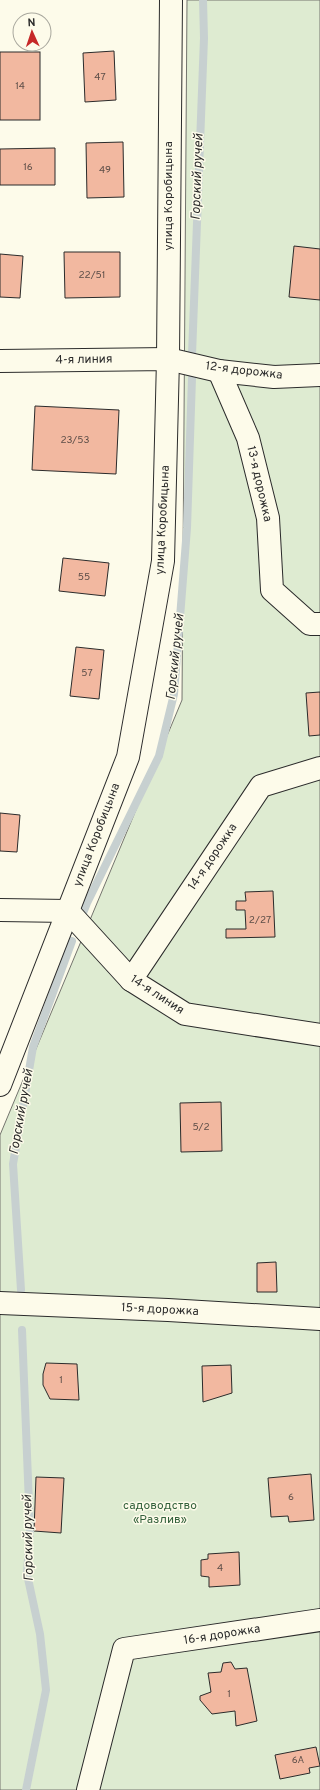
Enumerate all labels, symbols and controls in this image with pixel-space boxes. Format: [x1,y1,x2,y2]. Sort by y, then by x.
north arrow [12,12,52,52]
text: N [27,16,36,30]
house number: 47 [94,71,106,84]
house number: 14 [15,80,25,93]
water label: Горский ручей [188,133,208,221]
street label: улица Коробицына [161,141,177,251]
house number: 16 [23,161,33,174]
house number: 49 [99,164,111,177]
house number: 22/51 [78,269,106,282]
street label: 4-я линия [55,352,113,368]
street label: 12-я дорожка [205,358,283,384]
house number: 23/53 [61,434,89,447]
street label: 13-я дорожка [243,444,275,524]
street label: улица Коробицына [152,465,174,575]
house number: 55 [78,571,90,584]
water label: Горский ручей [164,613,189,701]
house number: 57 [81,667,93,680]
street label: улица Коробицына [70,781,124,889]
street label: 14-я дорожка [185,820,241,894]
house number: 2/27 [249,914,271,927]
street label: 14-я линия [127,972,187,1018]
water label: Горский ручей [7,1067,37,1156]
house number: 5/2 [192,1121,210,1134]
street label: 15-я дорожка [121,1300,199,1320]
house number: 1 [59,1374,63,1387]
house number: 6 [288,1491,294,1504]
water label: Горский ручей [20,1494,38,1581]
park label: садоводство «Разлив» [123,1498,197,1528]
house number: 4 [217,1562,223,1575]
street label: 16-я дорожка [183,1621,261,1649]
house number: 1 [227,1688,231,1701]
house number: 6А [292,1754,304,1767]

